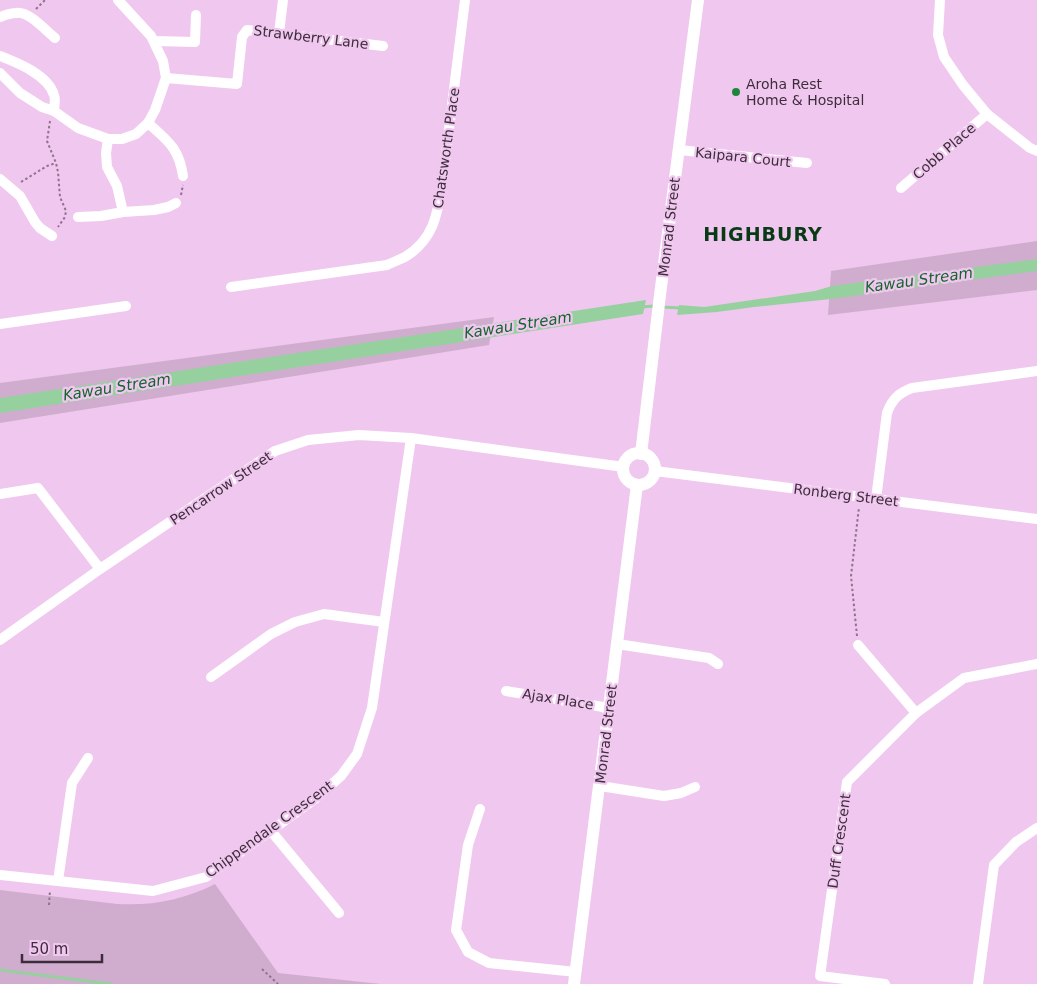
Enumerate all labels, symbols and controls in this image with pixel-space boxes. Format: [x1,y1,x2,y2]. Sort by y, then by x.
street label: Strawberry Lane [253,22,369,52]
place label: Aroha Rest Home & Hospital [746,76,864,108]
marker: Aroha Rest Home & Hospital [730,86,742,98]
street label: Chatsworth Place [430,87,462,209]
street label: Cobb Place [909,119,979,183]
street label: Kaipara Court [694,144,792,170]
street label: Monrad Street [655,176,683,277]
district label: HIGHBURY [703,223,823,245]
water label: Kawau Stream [864,264,974,296]
water label: Kawau Stream [463,308,573,342]
water label: Kawau Stream [62,370,172,404]
street label: Pencarrow Street [167,448,276,528]
street label: Ronberg Street [793,481,900,509]
street label: Monrad Street [592,683,620,784]
street label: Ajax Place [521,685,595,713]
street label: Chippendale Crescent [202,777,336,881]
street label: Duff Crescent [824,792,854,889]
scale bar [22,932,102,964]
text: 50 m [30,940,68,958]

